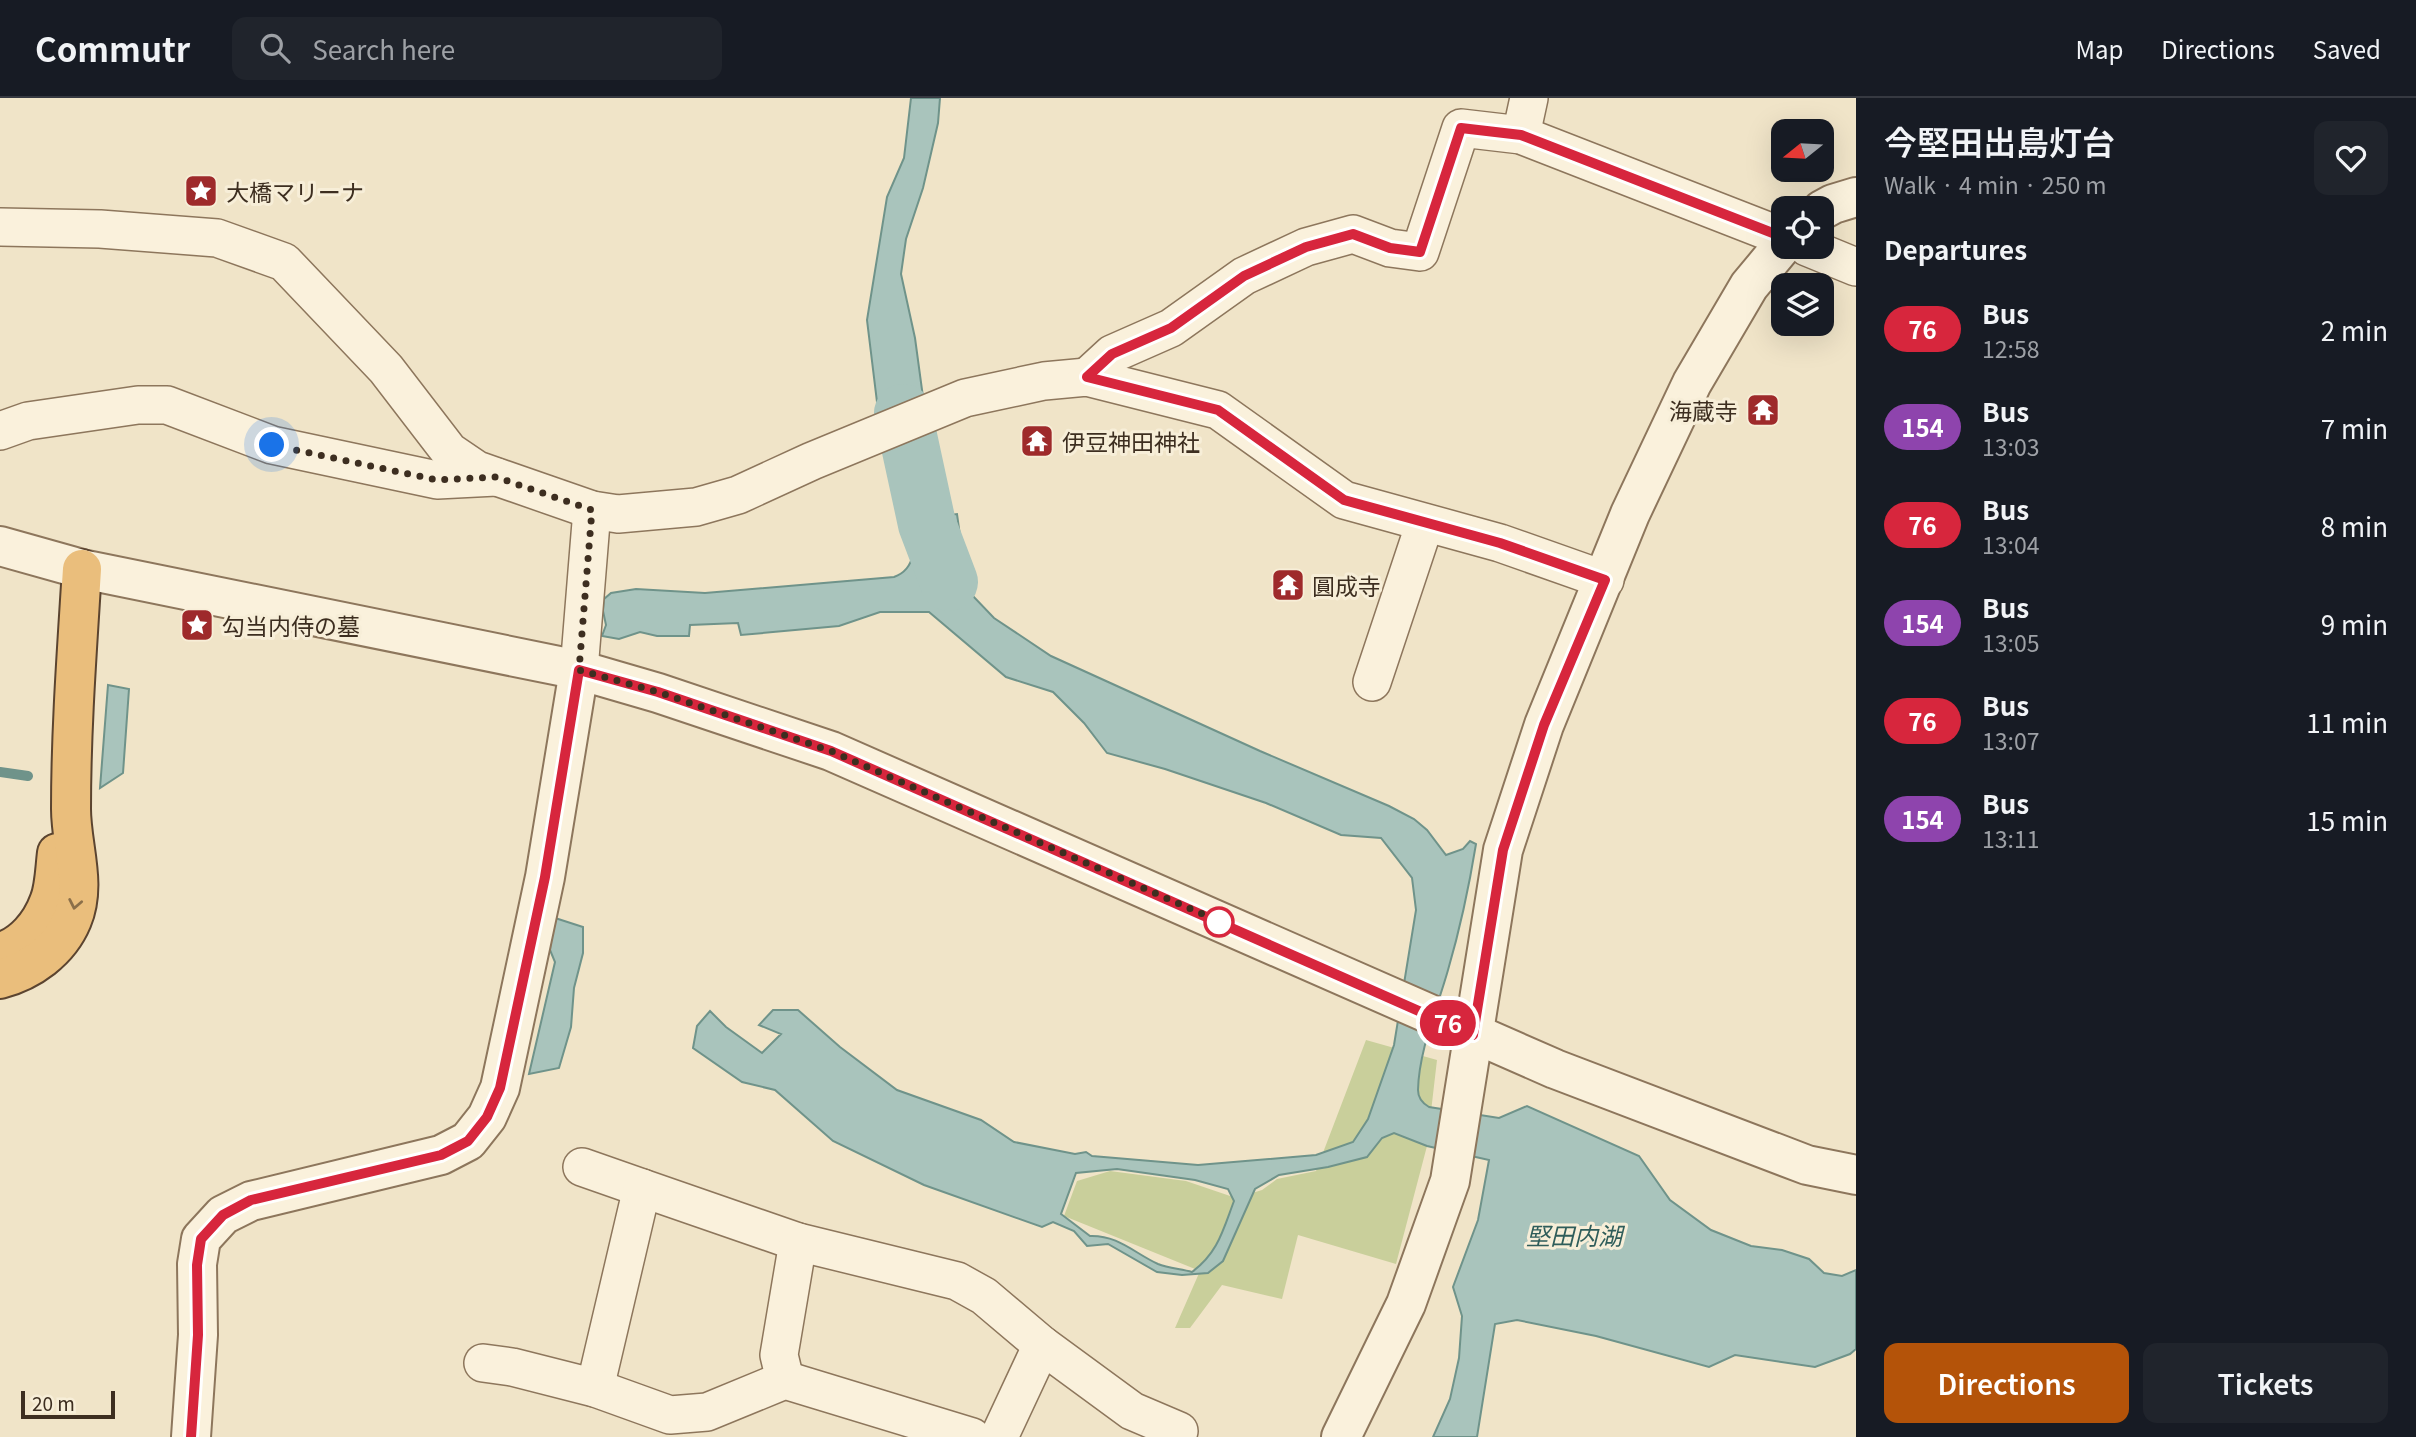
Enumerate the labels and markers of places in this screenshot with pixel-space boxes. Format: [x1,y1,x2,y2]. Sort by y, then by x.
place icon: 大橋マリーナ [182,172,220,210]
place label: 大橋マリーナ [226,174,364,208]
temple icon: 海蔵寺 [1744,391,1782,429]
place label: 海蔵寺 [1669,393,1738,427]
temple icon: 伊豆神田神社 [1018,422,1056,460]
place label: 伊豆神田神社 [1062,424,1200,458]
temple icon: 圓成寺 [1269,566,1307,604]
place label: 圓成寺 [1312,568,1381,602]
place icon: 勾当内侍の墓 [178,606,216,644]
place label: 勾当内侍の墓 [222,608,360,642]
unlabelled marker [1204,907,1234,937]

